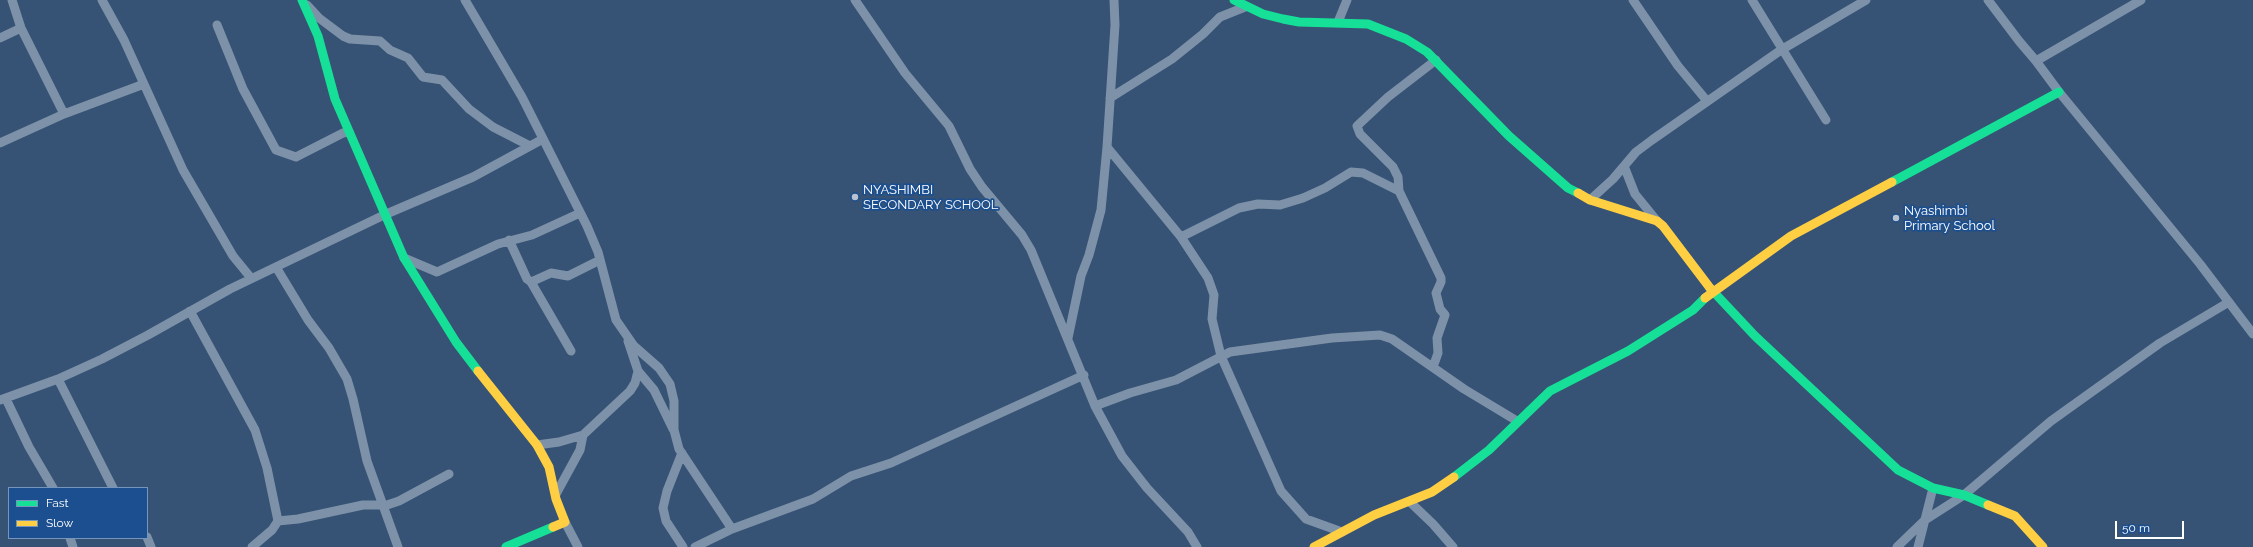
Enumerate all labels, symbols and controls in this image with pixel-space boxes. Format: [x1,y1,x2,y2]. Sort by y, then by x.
place label: NYASHIMBI SECONDARY SCHOOL [863,182,998,213]
marker: NYASHIMBI SECONDARY SCHOOL [850,192,860,202]
place label: Nyashimbi Primary School [1904,203,1995,234]
marker: Nyashimbi Primary School [1891,213,1901,223]
legend [8,487,148,539]
text: Fast [46,496,69,510]
scale bar [2117,513,2186,539]
text: Slow [46,516,73,530]
text: 50 m [2122,521,2150,535]

